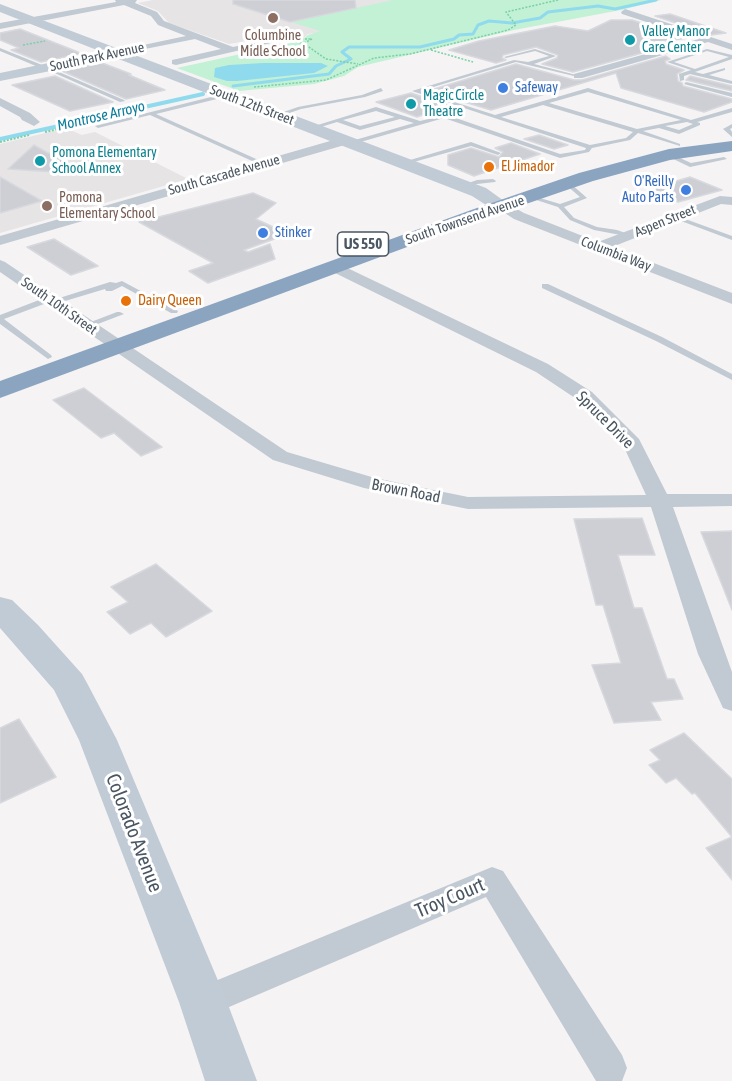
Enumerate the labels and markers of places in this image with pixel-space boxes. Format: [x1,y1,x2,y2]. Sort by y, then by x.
marker: Columbine Midle School [266,11,280,25]
place label: Valley Manor Care Center [642,24,710,56]
place label: Columbine Midle School [240,28,306,60]
marker: Valley Manor Care Center [623,33,637,47]
place label: Safeway [515,80,558,96]
marker: Safeway [496,81,510,95]
place label: Magic Circle Theatre [423,88,484,120]
marker: Magic Circle Theatre [404,97,418,111]
place label: Pomona Elementary School Annex [52,145,157,178]
marker: Pomona Elementary School Annex [33,154,47,168]
place label: El Jimador [501,159,554,175]
marker: El Jimador [482,160,496,174]
place label: O'Reilly Auto Parts [622,174,674,206]
marker: O'Reilly Auto Parts [679,183,693,197]
place label: Pomona Elementary School [59,190,155,222]
marker: Pomona Elementary School [40,199,54,213]
place label: Stinker [275,225,311,241]
marker: Stinker [256,226,270,240]
place label: Dairy Queen [138,293,202,309]
marker: Dairy Queen [119,294,133,308]

